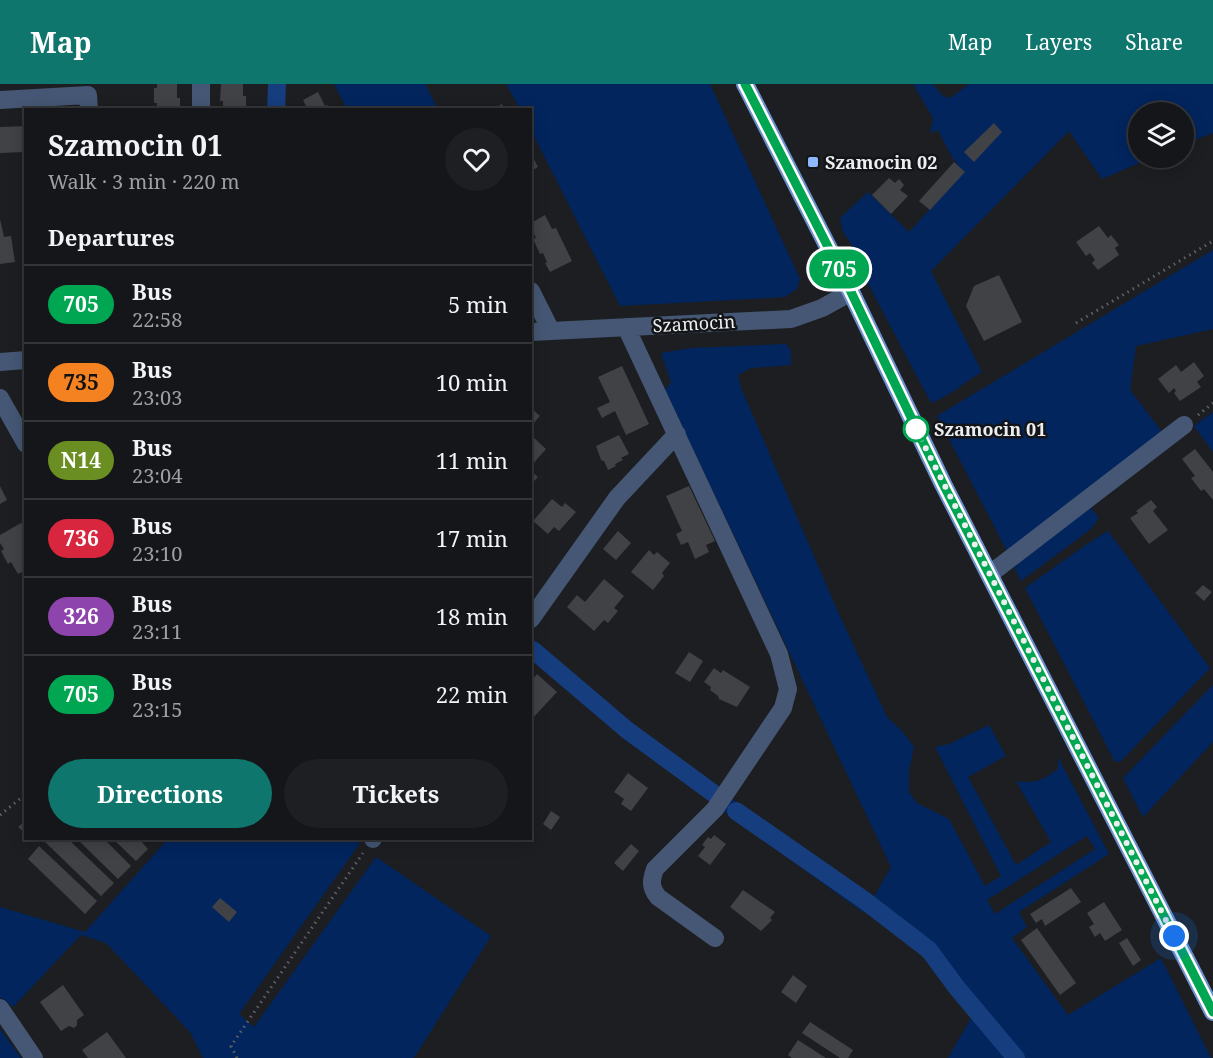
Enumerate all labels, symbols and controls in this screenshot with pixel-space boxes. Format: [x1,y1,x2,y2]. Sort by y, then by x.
text: Map [30,23,92,61]
text: Map [948,28,992,56]
text: Layers [1025,28,1092,56]
text: Share [1125,28,1183,56]
map controls [1128,102,1194,168]
button: layers [1128,102,1194,168]
text: Szamocin 01 [48,126,223,164]
button: heart [445,128,508,191]
place label: Szamocin 02 [825,150,937,174]
marker: Szamocin 02 [806,155,820,169]
text: Walk · 3 min · 220 m [48,168,240,195]
text: Departures [48,222,175,252]
line badge: 705 [804,250,874,288]
text: 705 [821,255,857,283]
text: Bus [132,276,172,306]
text: 5 min [448,289,508,319]
text: 705 [63,290,99,318]
text: 22:58 [132,306,182,333]
street label: Szamocin [652,309,736,337]
text: Bus [132,354,172,384]
text: 10 min [436,367,508,397]
text: 735 [63,368,99,396]
text: 23:03 [132,384,182,411]
marker: Szamocin 01 [903,416,929,442]
place label: Szamocin 01 [934,417,1046,441]
text: Bus [132,432,172,462]
text: 11 min [436,445,508,475]
text: N14 [61,446,101,474]
text: 23:04 [132,462,182,489]
text: Bus [132,510,172,540]
text: 17 min [436,523,508,553]
text: 736 [63,524,99,552]
text: 23:10 [132,540,182,567]
text: Bus [132,588,172,618]
text: 18 min [436,601,508,631]
text: 326 [63,602,99,630]
text: 23:11 [132,618,182,645]
text: Bus [132,666,172,696]
text: 22 min [436,679,508,709]
text: 705 [63,680,99,708]
text: 23:15 [132,696,182,723]
button: Directions [48,759,272,828]
button: Tickets [284,759,508,828]
your location [1159,921,1189,951]

